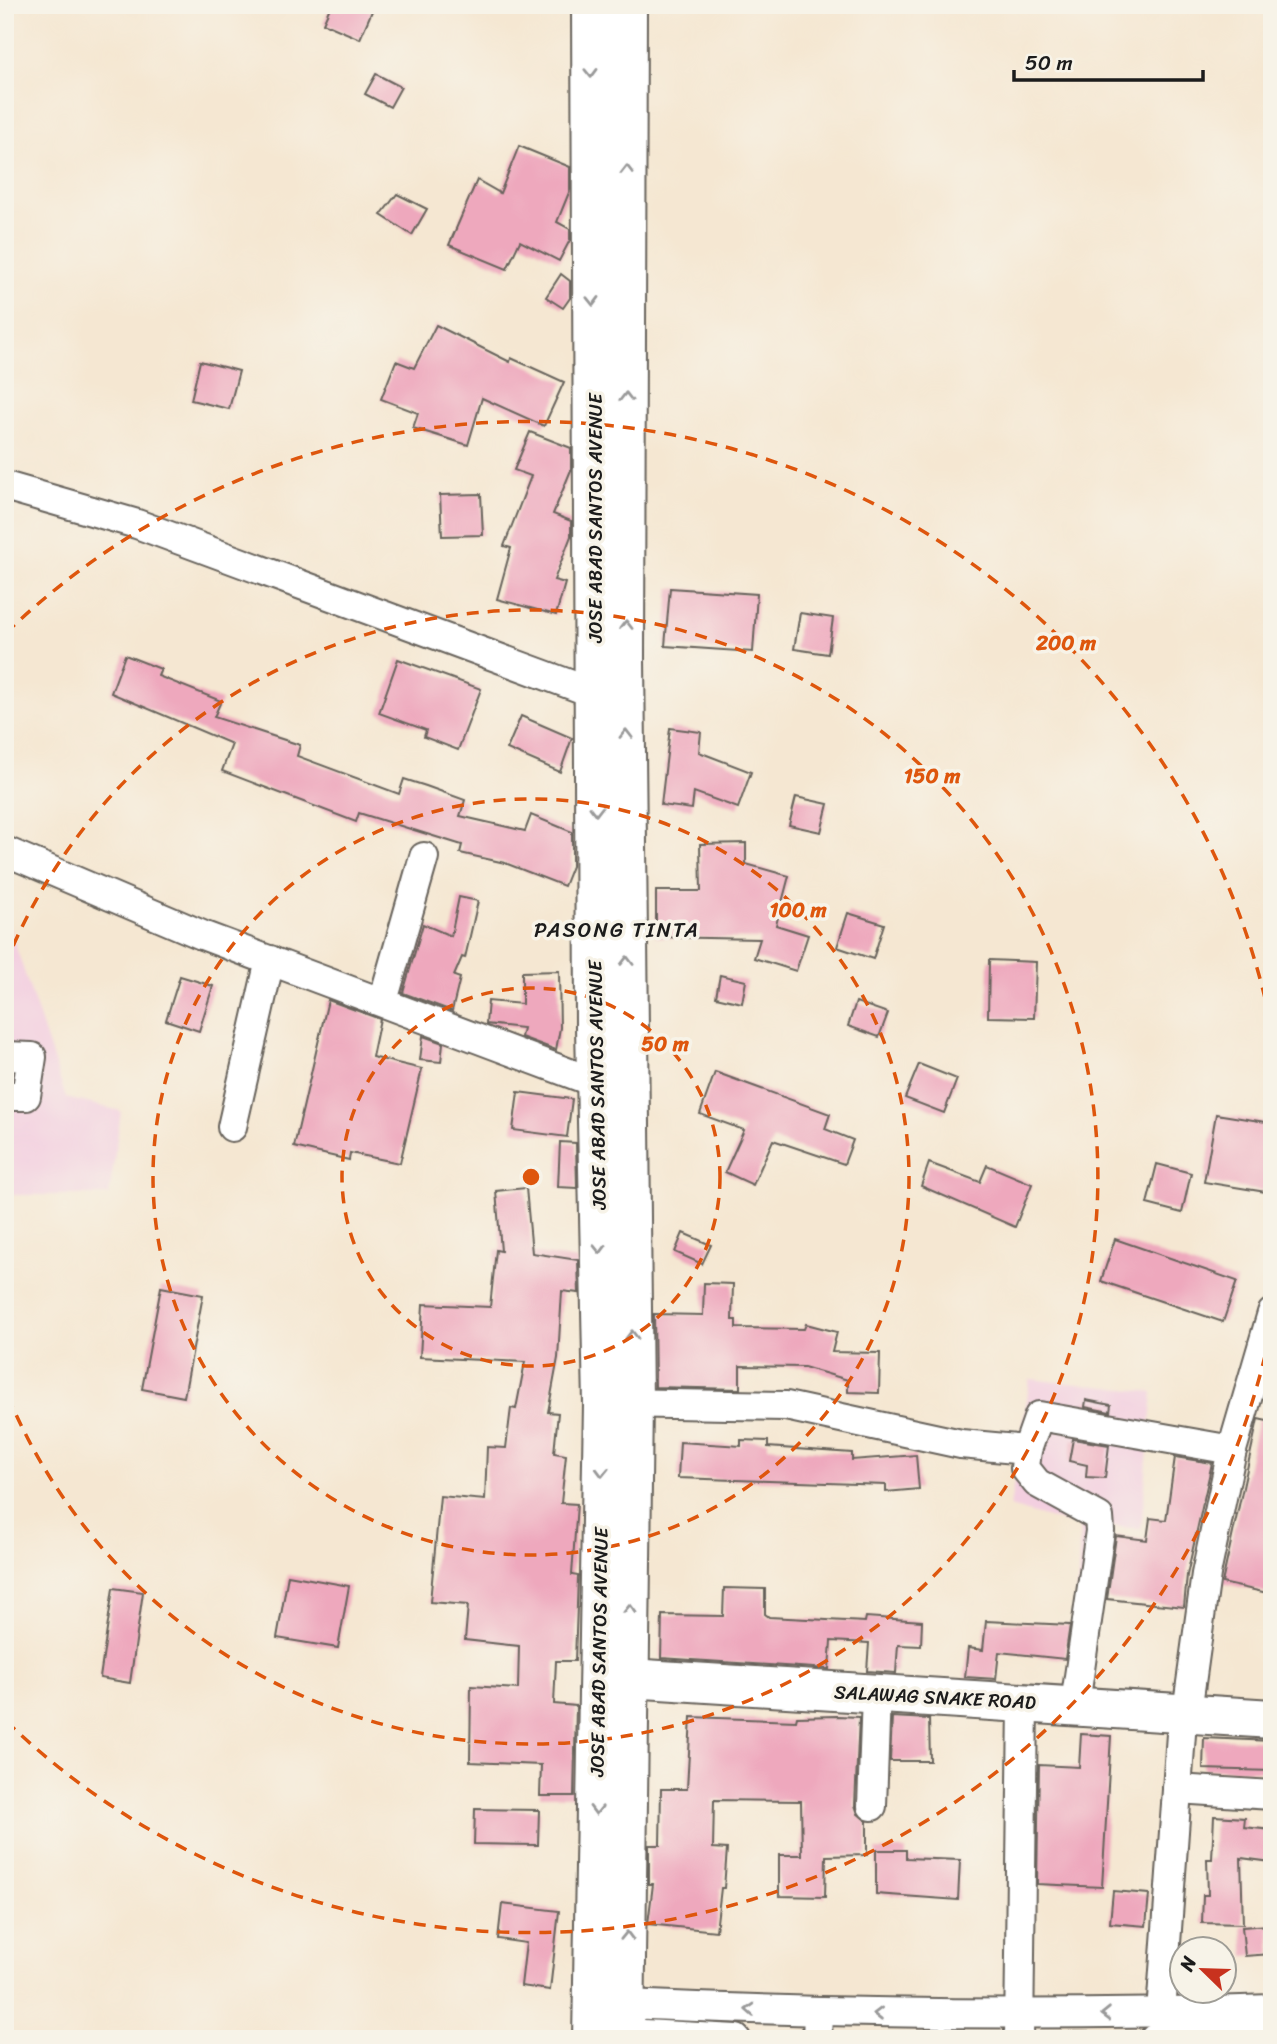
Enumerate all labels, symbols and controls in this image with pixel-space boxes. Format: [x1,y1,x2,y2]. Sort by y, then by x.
scale bar [1014,38,1204,82]
text: 50 m [1025,44,1073,82]
one-way arrow [583,69,599,79]
one-way arrow [619,164,634,175]
one-way arrow [586,296,601,307]
street label: JOSE ABAD SANTOS AVENUE [579,392,612,644]
one-way arrow [618,392,634,402]
one-way arrow [618,619,634,630]
text: 200 m [1035,624,1097,662]
one-way arrow [618,728,634,739]
text: 150 m [904,757,961,795]
one-way arrow [588,807,604,817]
text: 100 m [769,891,827,929]
district label: PASONG TINTA [534,911,700,949]
one-way arrow [619,956,635,966]
street label: JOSE ABAD SANTOS AVENUE [578,959,616,1211]
text: 50 m [641,1025,690,1063]
centre of rings [519,1165,543,1189]
one-way arrow [592,1244,607,1255]
one-way arrow [624,1329,640,1340]
one-way arrow [594,1467,610,1478]
street label: JOSE ABAD SANTOS AVENUE [580,1526,618,1778]
one-way arrow [622,1604,638,1614]
street label: SALAWAG SNAKE ROAD [833,1675,1038,1719]
one-way arrow [589,1805,604,1816]
one-way arrow [619,1930,634,1941]
north arrow [1168,1936,1238,2006]
text: N [1170,1950,1206,1977]
one-way arrow [744,2003,755,2018]
one-way arrow [872,2006,883,2022]
one-way arrow [1100,2006,1110,2022]

